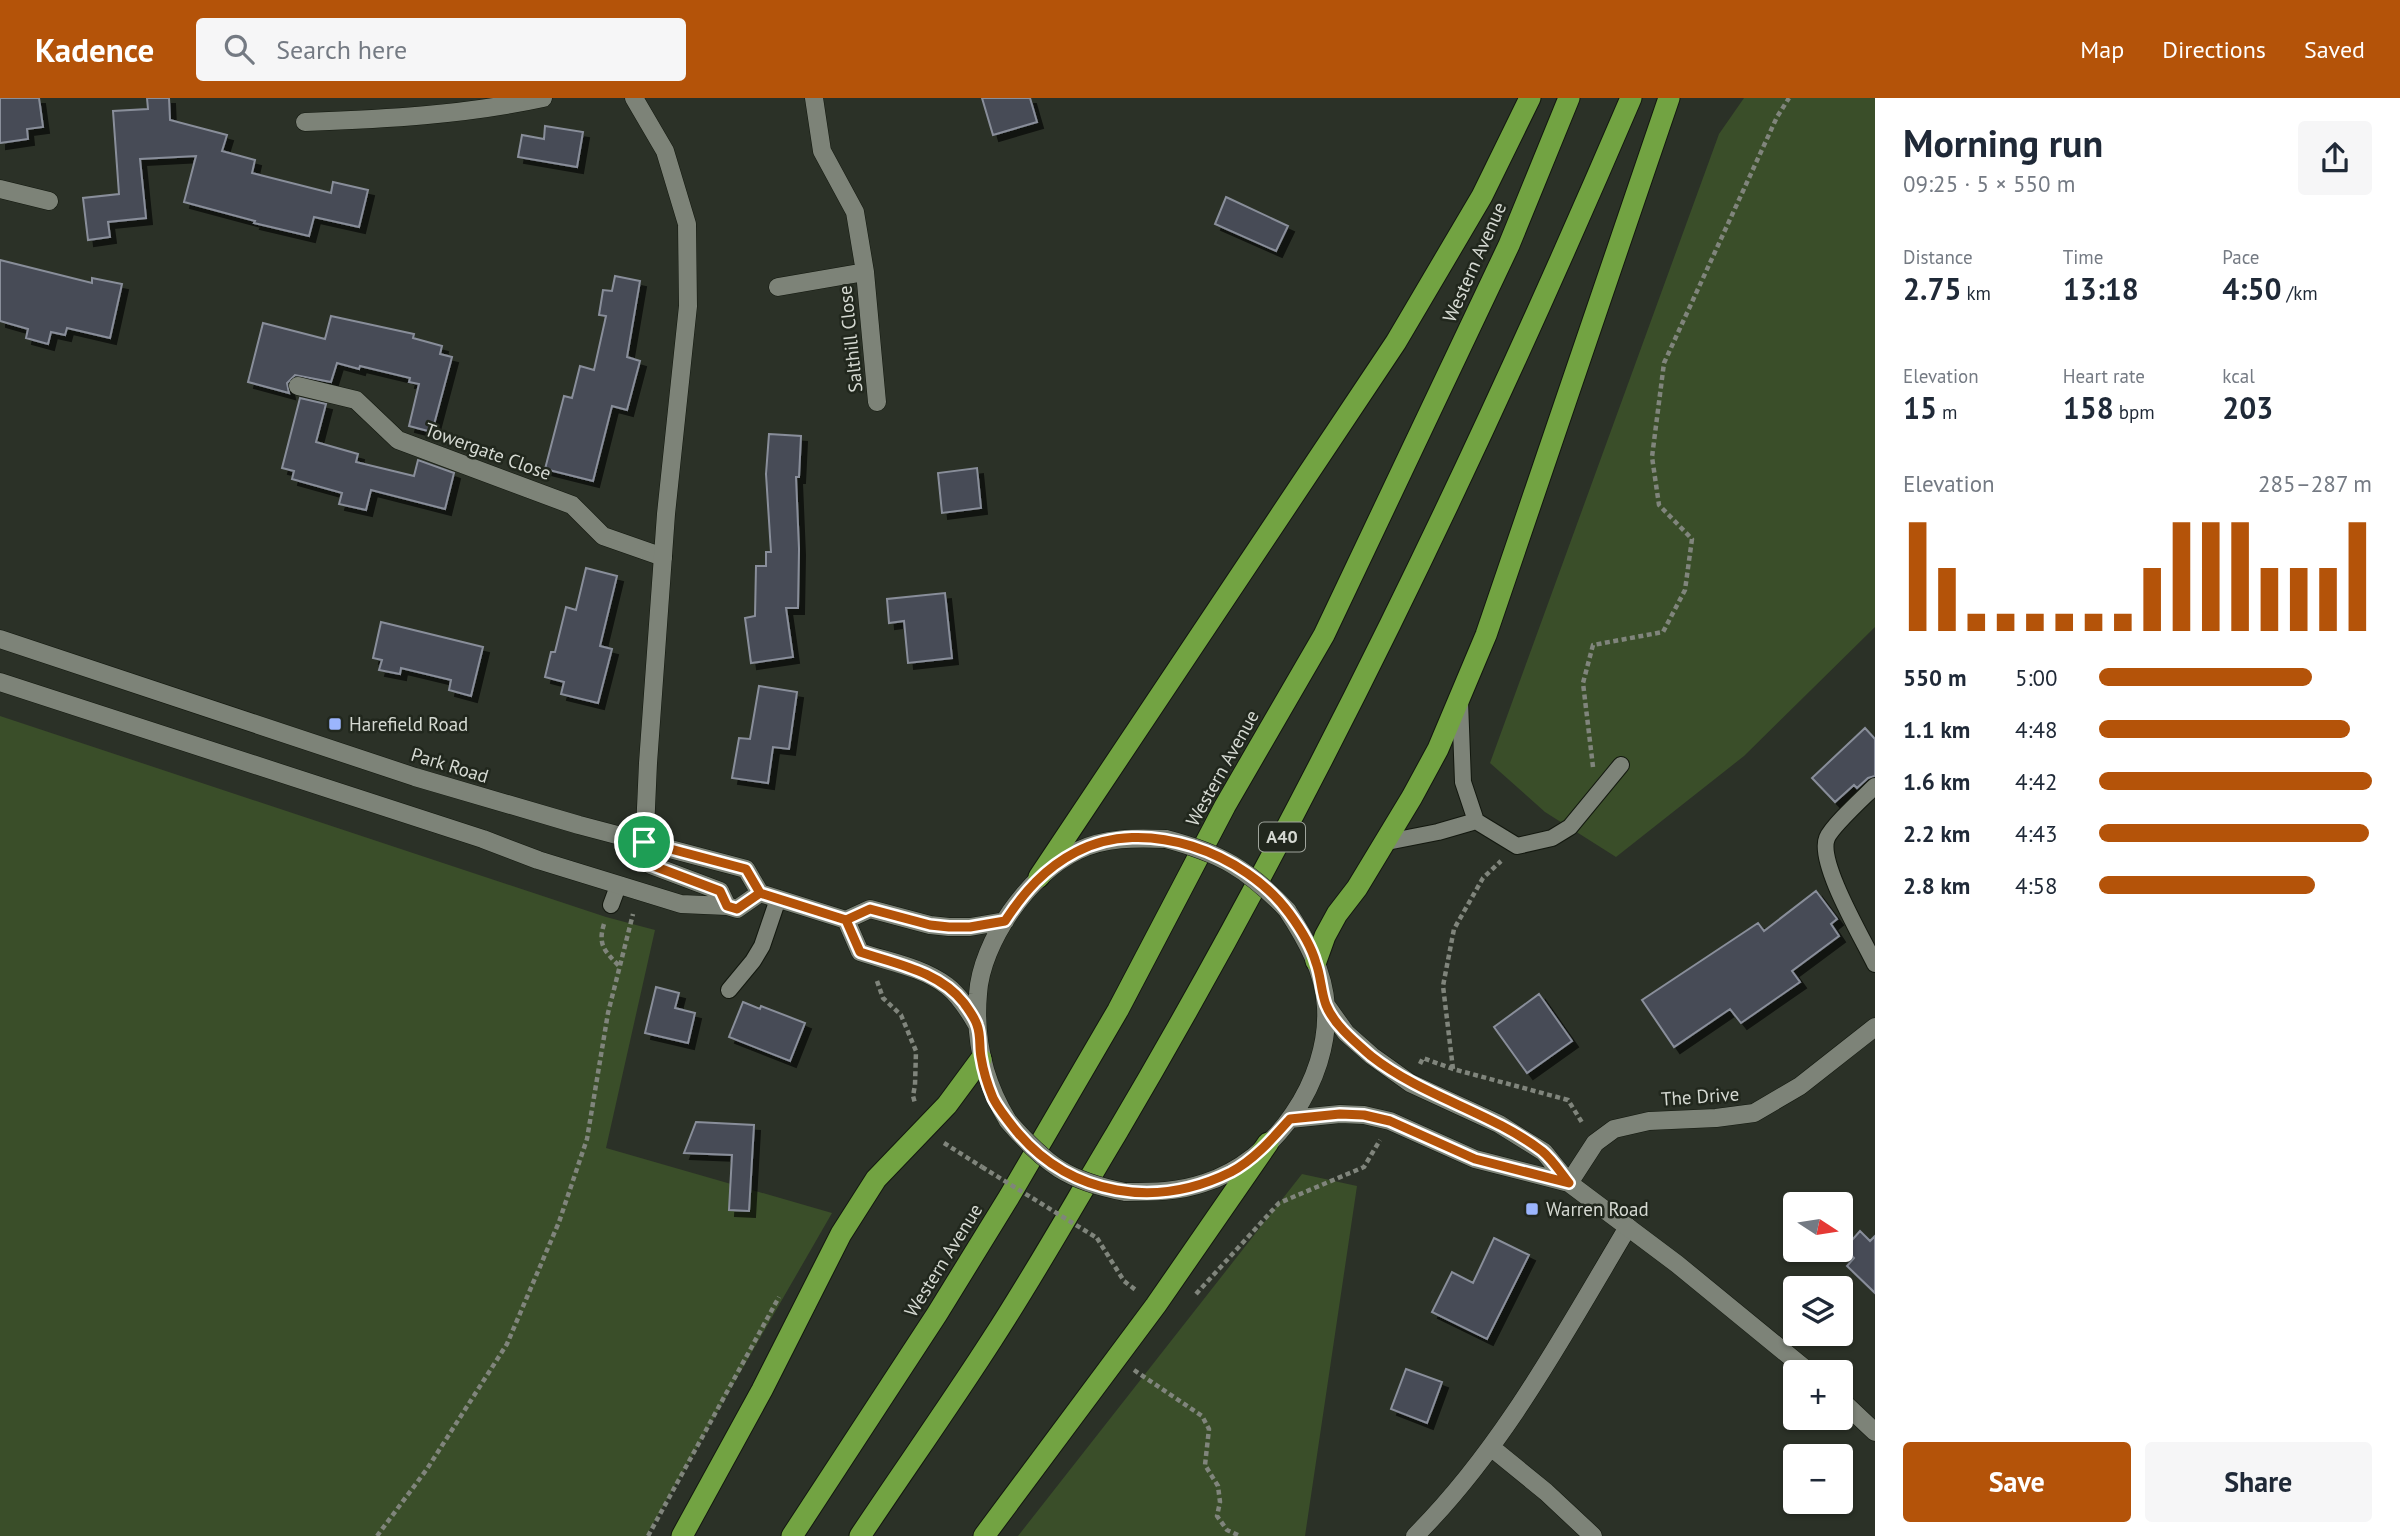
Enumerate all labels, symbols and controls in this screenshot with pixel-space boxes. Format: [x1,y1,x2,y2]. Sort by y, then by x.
search box [196,18,686,81]
text: Kadence [35,28,154,71]
icon: search [220,30,258,68]
text: Search here [276,33,407,66]
text: Map [2080,34,2124,65]
text: Directions [2162,34,2266,65]
text: Saved [2304,34,2365,65]
text: Morning run [1903,118,2103,167]
button: share [2298,121,2372,195]
text: 09:25 · 5 × 550 m [1903,169,2075,198]
street label: Western Avenue [1437,198,1511,326]
text: Distance [1903,245,1973,269]
text: Time [2063,245,2103,269]
text: Pace [2222,245,2260,269]
text: 2.75 [1903,269,1961,308]
text: 13:18 [2063,269,2139,308]
text: 4:50 [2222,269,2281,308]
text: km [1961,281,1991,305]
text: /km [2281,281,2318,305]
street label: Salthill Close [832,284,868,394]
text: Elevation [1903,364,1979,388]
text: Heart rate [2063,364,2145,388]
text: kcal [2222,364,2255,388]
text: 15 [1903,388,1937,427]
text: 158 [2063,388,2114,427]
text: 203 [2222,388,2273,427]
text: m [1937,400,1958,424]
text: bpm [2114,400,2155,424]
street label: Towergate Close [422,417,554,485]
text: Elevation [1903,469,1995,498]
text: 285–287 m [2258,469,2372,498]
text: 550 m [1903,663,1966,692]
text: 5:00 [2015,663,2058,692]
street label: Western Avenue [1180,706,1264,830]
place label: Harefield Road [349,712,468,736]
text: 1.1 km [1903,715,1970,744]
text: 4:48 [2015,715,2058,744]
marker: Harefield Road [327,716,343,732]
street label: Park Road [408,742,492,788]
text: 1.6 km [1903,767,1970,796]
text: 4:42 [2015,767,2058,796]
pin [614,812,674,872]
text: 2.2 km [1903,819,1970,848]
text: 4:43 [2015,819,2058,848]
road number: A40 [1259,822,1305,852]
icon: arrive [625,823,663,861]
text: 2.8 km [1903,871,1970,900]
text: 4:58 [2015,871,2058,900]
street label: The Drive [1660,1081,1740,1111]
north arrow [1783,1192,1853,1262]
map controls [1783,1192,1853,1514]
place label: Warren Road [1546,1197,1649,1221]
street label: Western Avenue [899,1199,987,1321]
marker: Warren Road [1524,1201,1540,1217]
button: layers [1783,1276,1853,1346]
button: + [1783,1360,1853,1430]
button: Save [1903,1442,2131,1522]
button: Share [2145,1442,2372,1522]
button: − [1783,1444,1853,1514]

